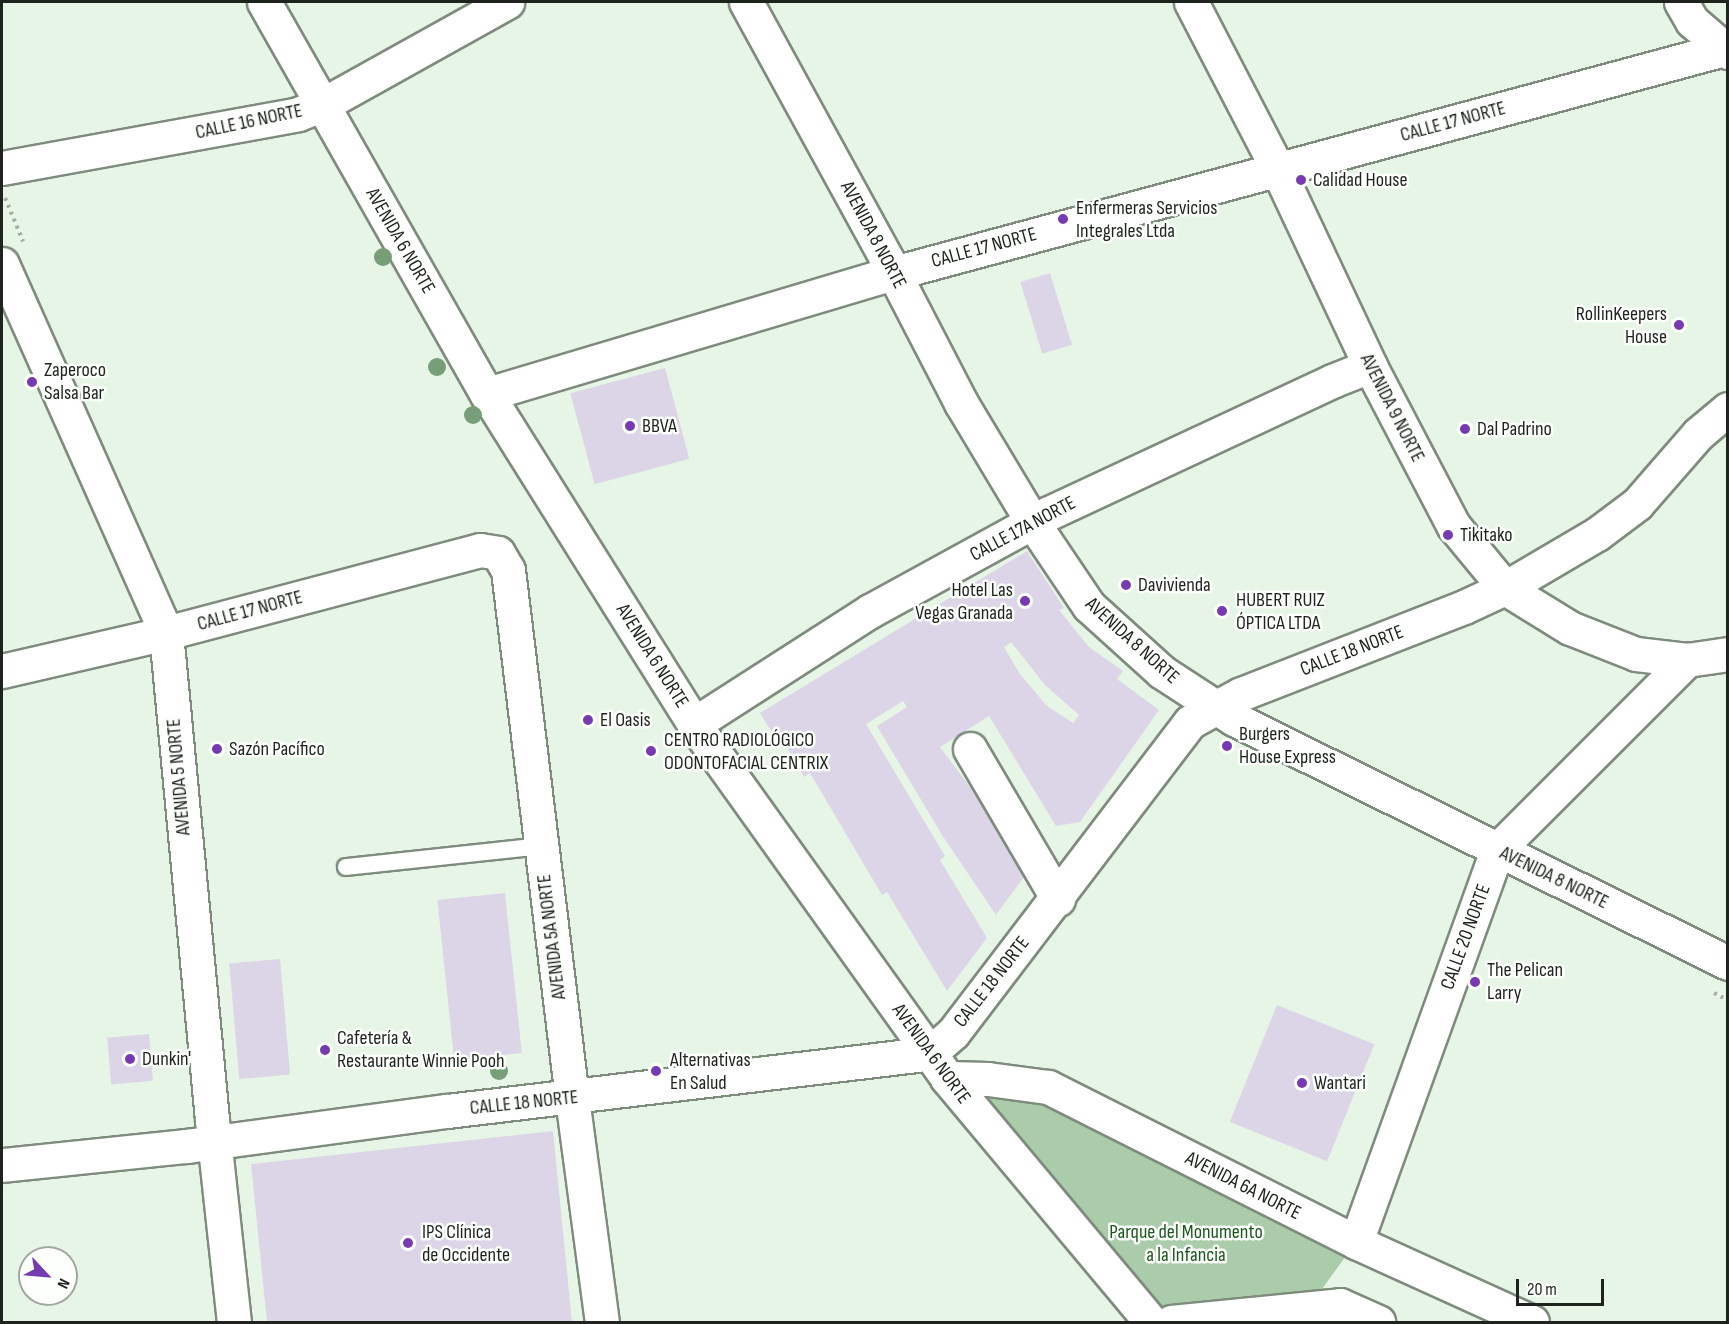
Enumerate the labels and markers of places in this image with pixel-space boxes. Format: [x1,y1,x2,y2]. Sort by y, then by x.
place label: Calidad House [1313,168,1408,192]
marker: Calidad House [1294,173,1308,187]
place label: Enfermeras Servicios Integrales Ltda [1076,196,1217,243]
marker: Enfermeras Servicios Integrales Ltda [1054,210,1072,228]
place label: RollinKeepers House [1576,302,1667,349]
marker: RollinKeepers House [1672,318,1686,332]
place label: Zaperoco Salsa Bar [44,358,106,405]
marker: Zaperoco Salsa Bar [25,375,39,389]
place label: BBVA [642,414,677,438]
place label: Dal Padrino [1477,417,1552,441]
marker: BBVA [623,419,637,433]
marker: Dal Padrino [1458,422,1472,436]
place label: Tikitako [1460,523,1513,547]
marker: Tikitako [1441,528,1455,542]
place label: Davivienda [1138,573,1211,597]
place label: Hotel Las Vegas Granada [915,578,1013,625]
marker: Davivienda [1119,578,1133,592]
place label: HUBERT RUIZ ÓPTICA LTDA [1236,588,1325,635]
marker: Hotel Las Vegas Granada [1018,594,1032,608]
marker: HUBERT RUIZ ÓPTICA LTDA [1213,602,1231,620]
place label: El Oasis [600,708,651,732]
marker: El Oasis [581,713,595,727]
place label: Burgers House Express [1239,722,1336,769]
place label: CENTRO RADIOLÓGICO ODONTOFACIAL CENTRIX [664,728,828,775]
place label: Sazón Pacífico [229,737,325,761]
marker: Burgers House Express [1220,739,1234,753]
marker: Sazón Pacífico [210,742,224,756]
marker: CENTRO RADIOLÓGICO ODONTOFACIAL CENTRIX [642,742,660,760]
place label: The Pelican Larry [1487,958,1563,1005]
marker: The Pelican Larry [1468,975,1482,989]
place label: Cafetería & Restaurante Winnie Pooh [337,1026,505,1073]
marker: Cafetería & Restaurante Winnie Pooh [318,1043,332,1057]
place label: Dunkin' [142,1047,191,1071]
place label: Alternativas En Salud [670,1048,751,1095]
marker: Dunkin' [123,1052,137,1066]
marker: Alternativas En Salud [647,1062,665,1080]
place label: Wantari [1314,1071,1366,1095]
marker: Wantari [1295,1076,1309,1090]
place label: IPS Clínica de Occidente [422,1220,510,1267]
marker: IPS Clínica de Occidente [399,1234,417,1252]

